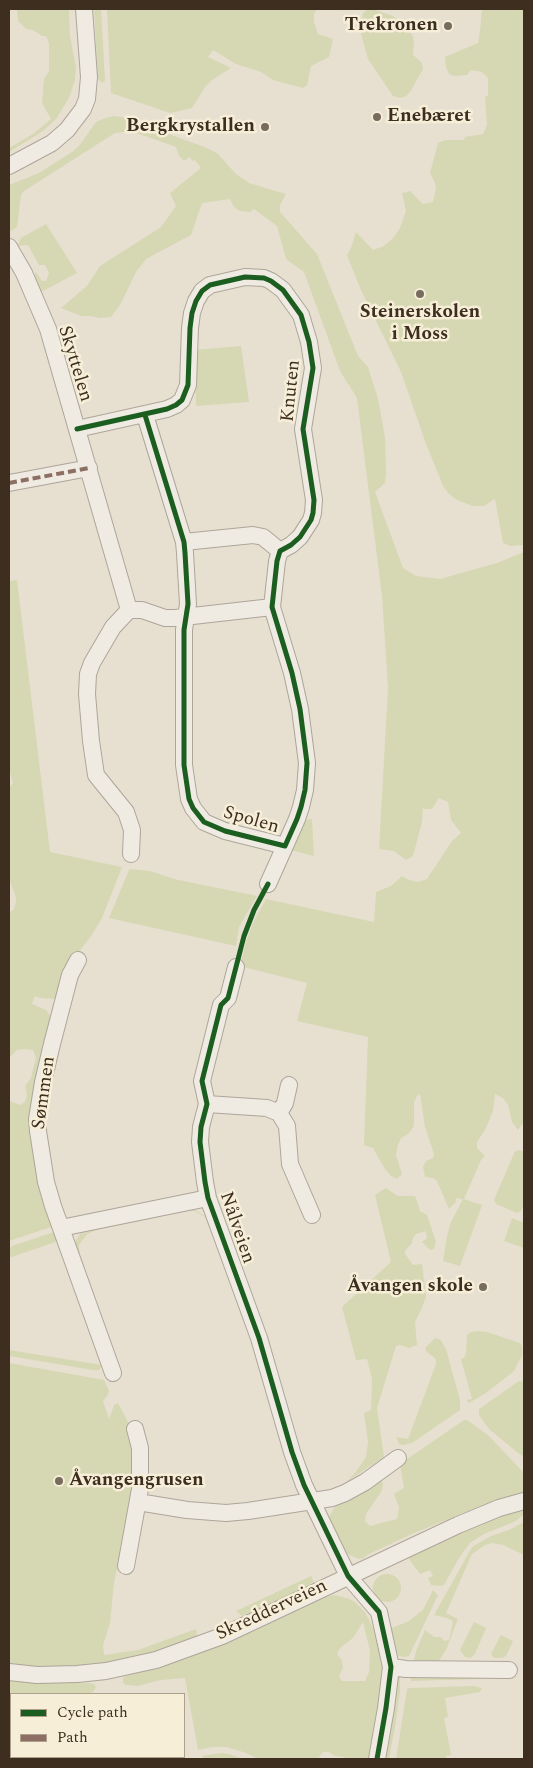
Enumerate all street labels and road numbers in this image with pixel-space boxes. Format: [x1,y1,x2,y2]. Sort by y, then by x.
street label: Skyttelen [52,323,96,405]
street label: Knuten [277,359,307,423]
street label: Spolen [220,802,282,840]
street label: Sømmen [29,1055,61,1131]
street label: Nålveien [213,1189,259,1267]
street label: Skredderveien [213,1575,331,1647]

